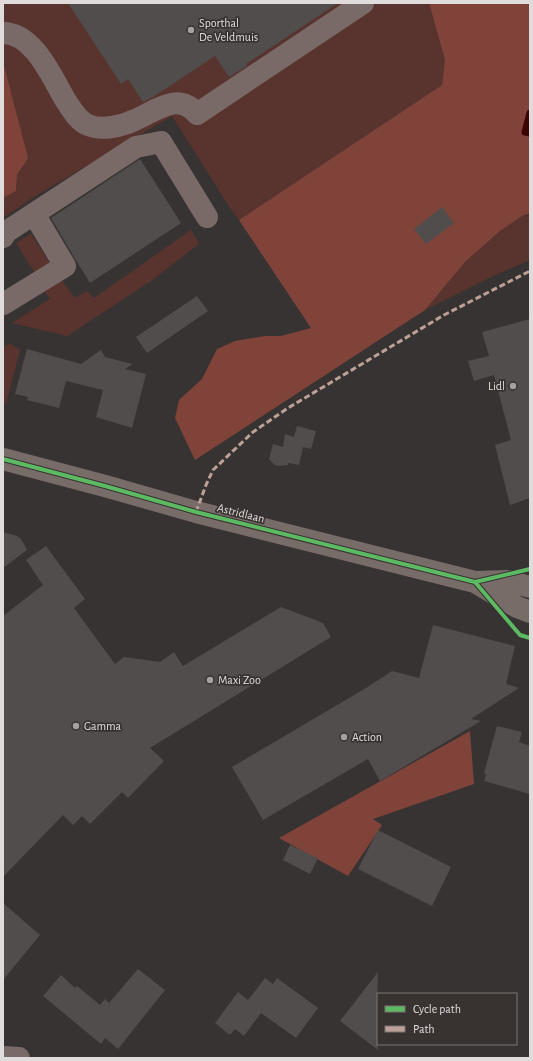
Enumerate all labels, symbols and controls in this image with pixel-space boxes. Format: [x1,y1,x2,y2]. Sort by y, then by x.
place label: Sporthal De Veldmuis [199,17,258,43]
marker: Sporthal De Veldmuis [186,25,196,35]
place label: Lidl [488,380,505,392]
marker: Lidl [508,381,518,391]
street label: Astridlaan [216,501,266,525]
place label: Maxi Zoo [218,674,261,686]
marker: Maxi Zoo [205,675,215,685]
place label: Gamma [84,720,122,732]
marker: Gamma [71,721,81,731]
place label: Action [352,731,382,743]
marker: Action [339,732,349,742]
legend [377,993,517,1045]
text: Cycle path [413,1003,461,1016]
text: Path [413,1023,435,1035]

